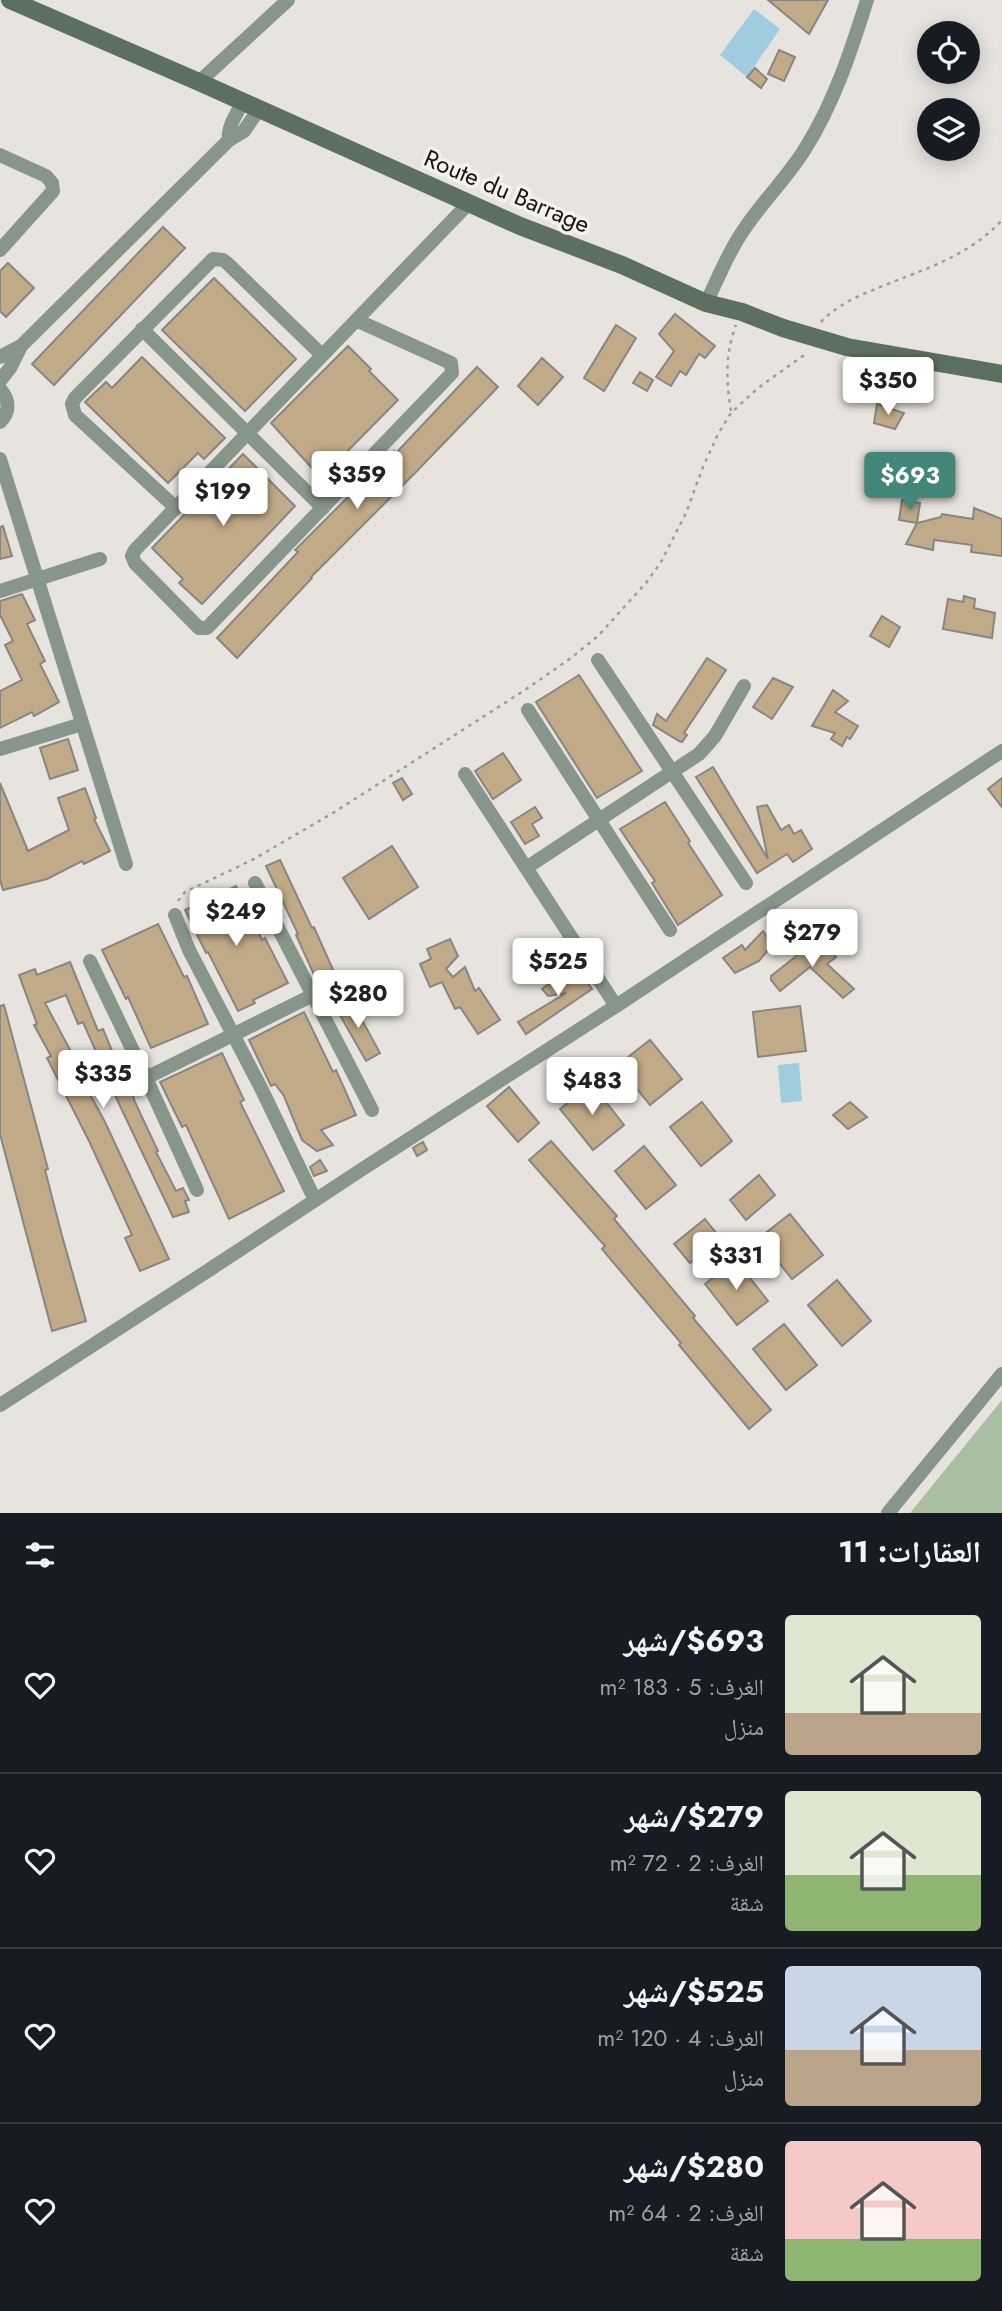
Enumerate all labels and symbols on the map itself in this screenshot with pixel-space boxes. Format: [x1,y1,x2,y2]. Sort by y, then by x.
street label: Route du Barrage [419,140,595,242]
pin: $350 [847,358,929,417]
pin: $359 [316,452,398,511]
pin: $693 [869,452,951,512]
pin: $199 [182,468,264,528]
pin: $249 [195,888,277,948]
pin: $279 [771,909,853,969]
pin: $525 [517,939,599,998]
pin: $280 [317,970,399,1030]
pin: $335 [62,1050,144,1110]
pin: $483 [551,1058,633,1117]
pin: $331 [695,1232,777,1292]

